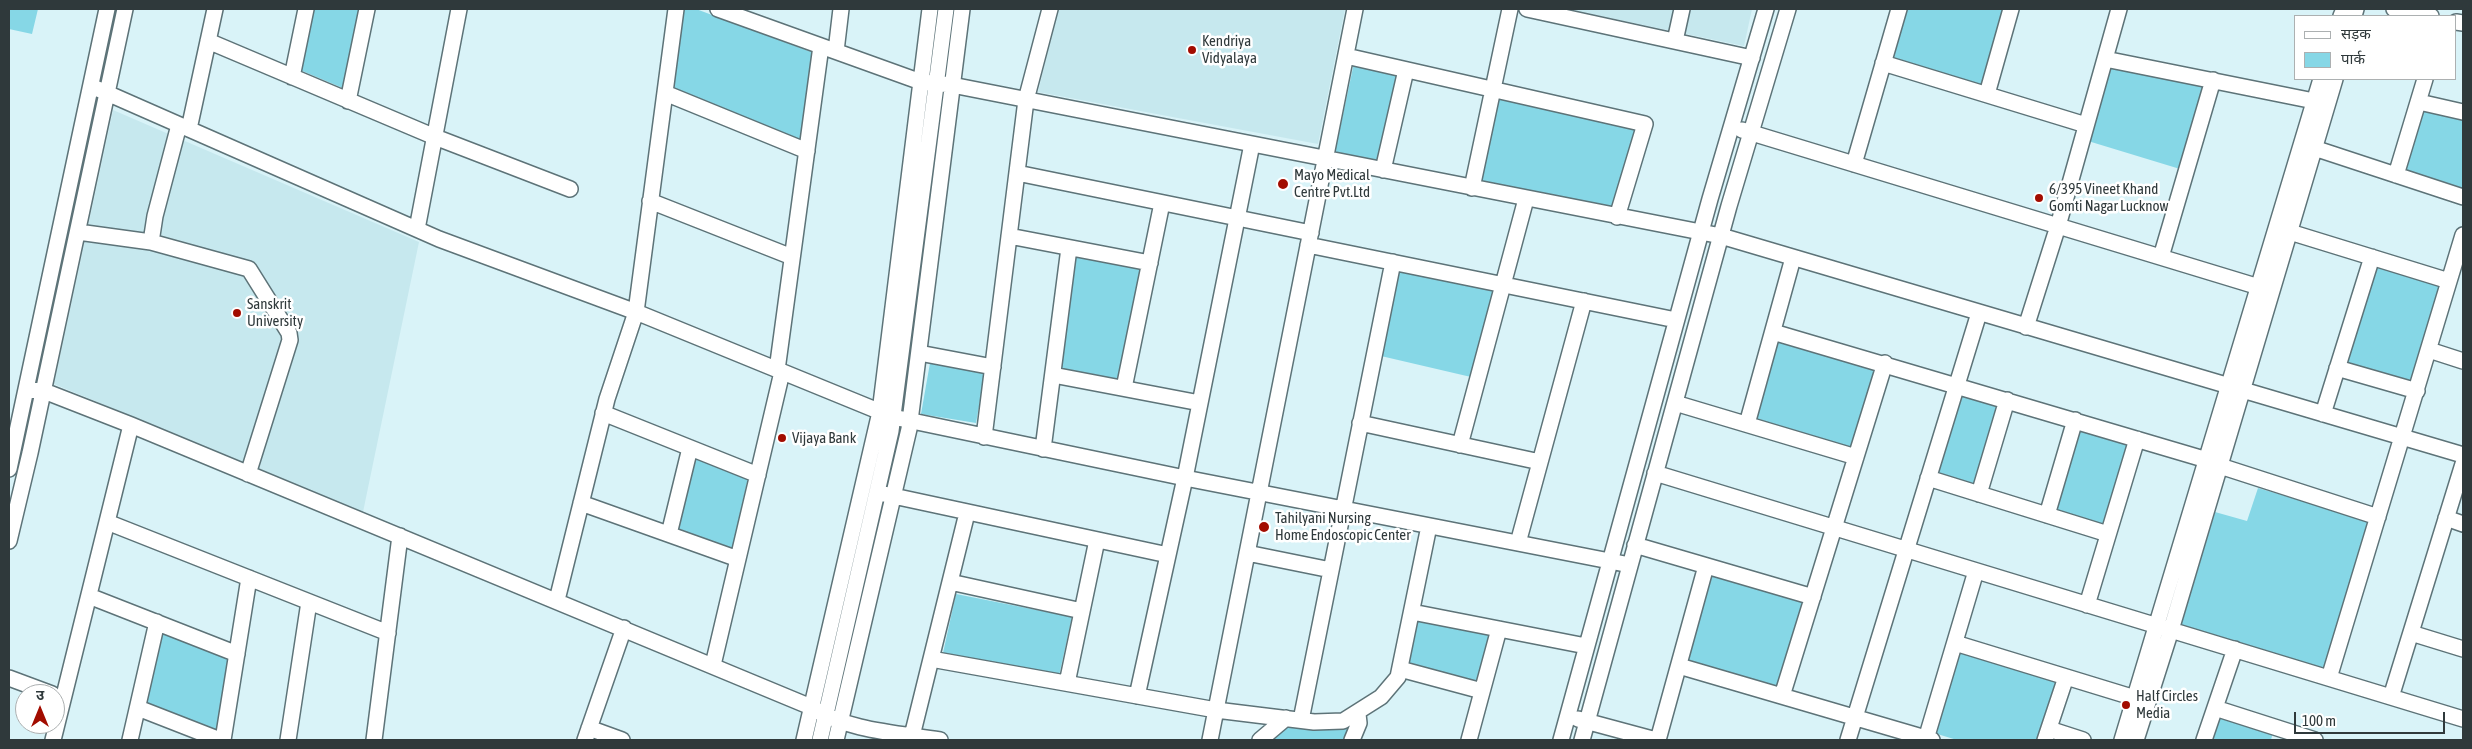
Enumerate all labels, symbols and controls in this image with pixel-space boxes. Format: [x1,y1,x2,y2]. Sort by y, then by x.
legend [2294,15,2457,80]
text: सड़क [2341,25,2371,42]
place label: Kendriya Vidyalaya [1202,32,1257,67]
marker: Kendriya Vidyalaya [1186,44,1198,56]
text: पार्क [2341,50,2365,67]
place label: Mayo Medical Centre Pvt.Ltd [1294,166,1370,201]
marker: Mayo Medical Centre Pvt.Ltd [1276,177,1290,191]
place label: 6/395 Vineet Khand Gomti Nagar Lucknow [2049,180,2168,215]
marker: 6/395 Vineet Khand Gomti Nagar Lucknow [2033,192,2045,204]
place label: Sanskrit University [247,295,303,330]
marker: Sanskrit University [231,307,243,319]
place label: Vijaya Bank [792,429,856,447]
marker: Vijaya Bank [776,432,788,444]
place label: Tahilyani Nursing Home Endoscopic Center [1275,509,1411,544]
marker: Tahilyani Nursing Home Endoscopic Center [1257,520,1271,534]
north arrow [15,684,65,734]
text: उ [36,687,44,703]
place label: Half Circles Media [2136,687,2198,722]
marker: Half Circles Media [2120,699,2132,711]
scale bar [2297,702,2448,734]
text: 100 m [2302,712,2336,729]

